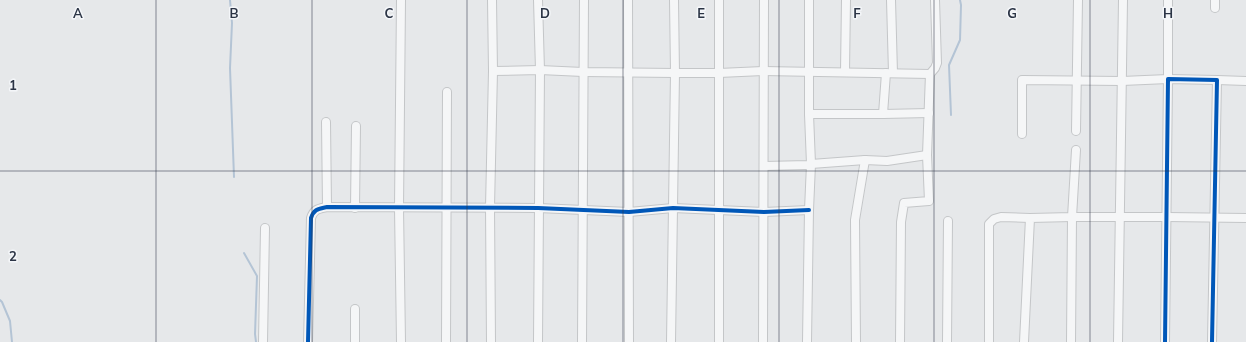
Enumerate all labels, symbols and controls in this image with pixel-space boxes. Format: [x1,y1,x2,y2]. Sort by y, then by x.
text: A [73,5,83,21]
text: B [230,5,239,21]
text: C [385,5,394,21]
text: D [540,5,550,21]
text: E [697,5,705,21]
text: F [853,5,861,21]
text: G [1007,5,1017,21]
text: H [1163,5,1173,21]
text: 1 [9,77,17,93]
text: 2 [9,248,17,264]

